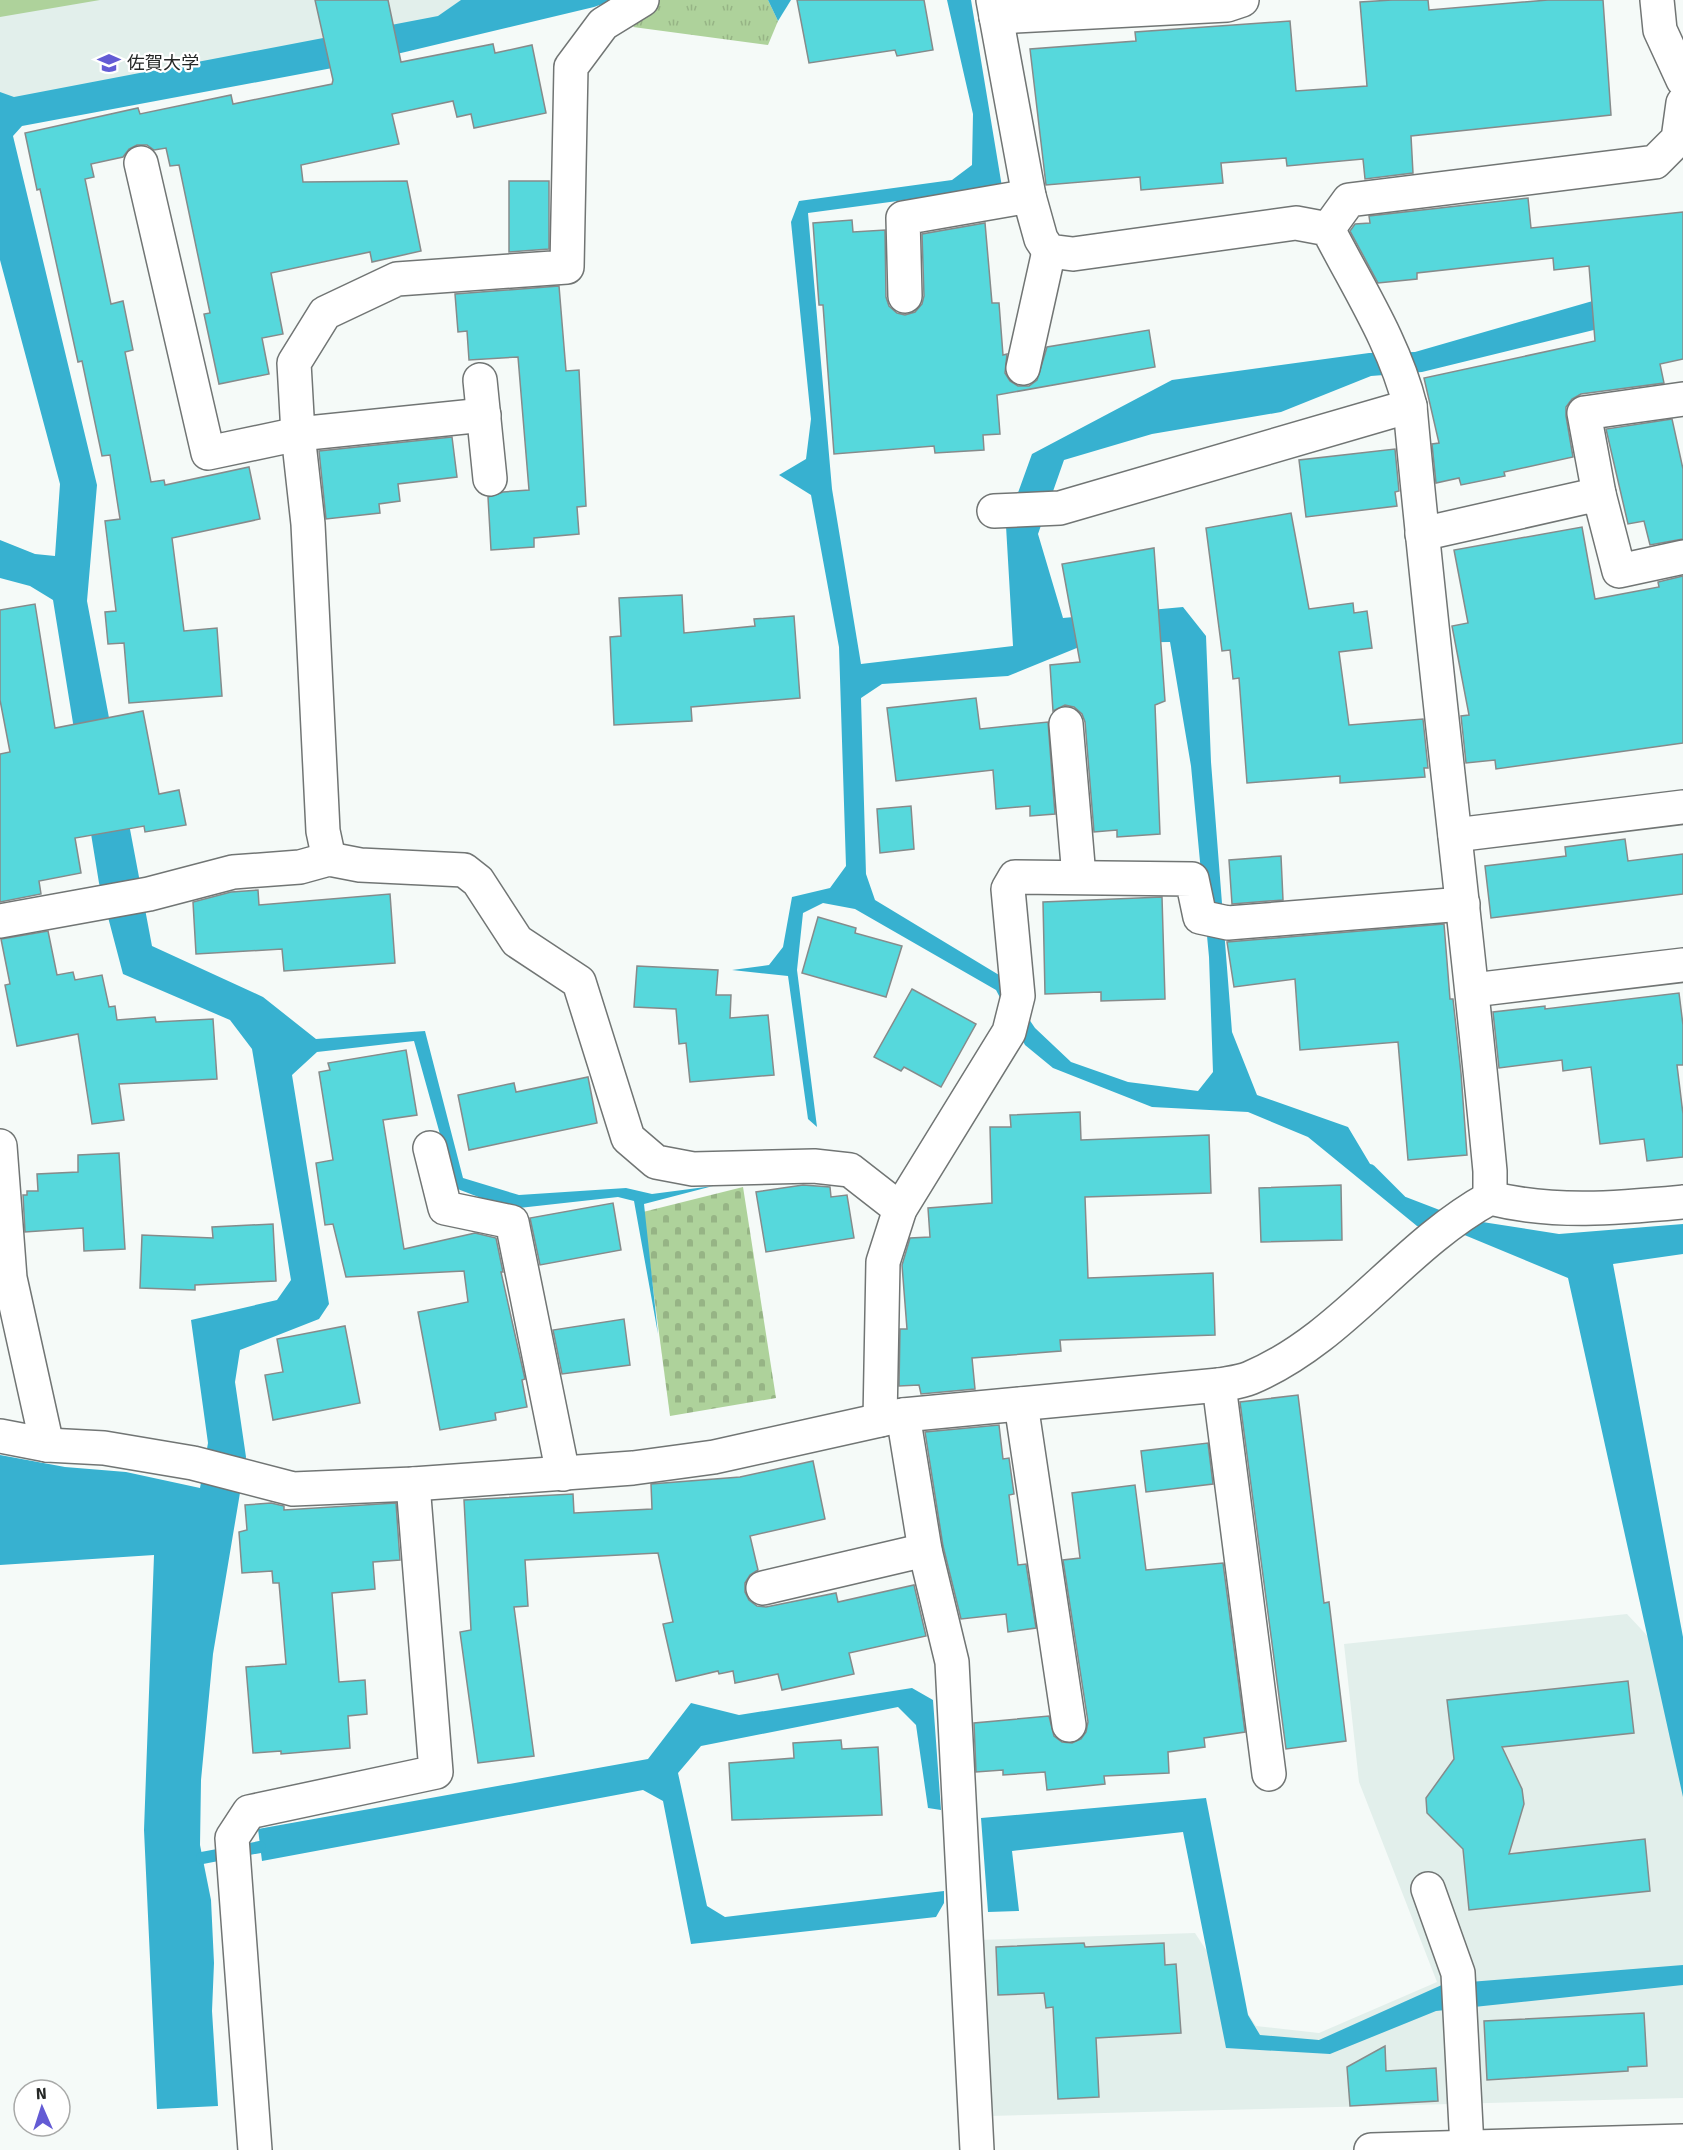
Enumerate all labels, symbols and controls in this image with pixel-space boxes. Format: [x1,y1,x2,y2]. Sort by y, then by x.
school or university icon: 佐賀大学 [96,50,122,76]
place label: 佐賀大学 [127,52,199,74]
north arrow [12,2078,72,2138]
text: N [35,2084,47,2104]

